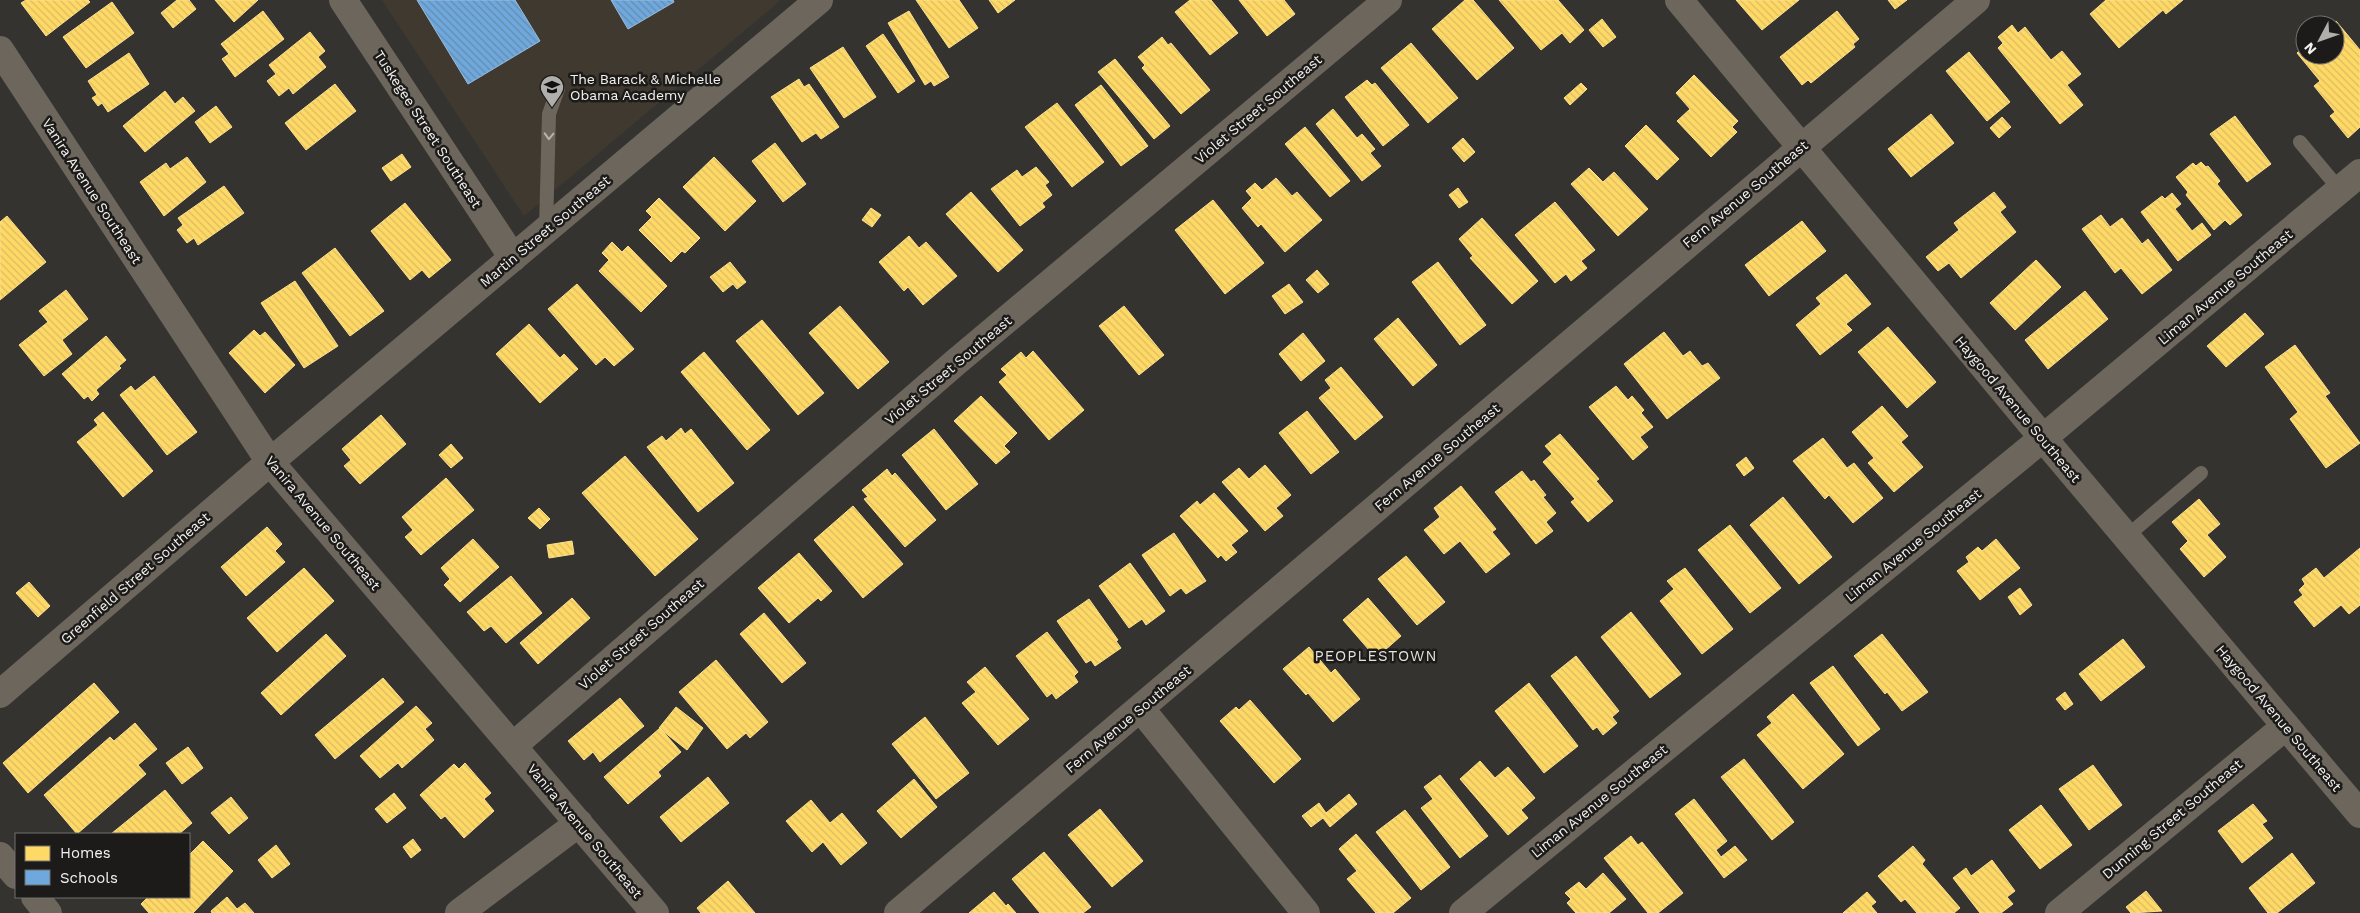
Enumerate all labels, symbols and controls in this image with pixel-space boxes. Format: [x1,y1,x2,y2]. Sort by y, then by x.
north arrow [2295,15,2345,65]
text: N [2301,39,2320,58]
street label: Tuskegee Street Southeast [371,47,485,211]
street label: Violet Street Southeast [1191,51,1325,167]
place label: The Barack & Michelle Obama Academy [570,71,721,103]
school or university icon: The Barack & Michelle Obama Academy [539,74,565,108]
street label: Vanira Avenue Southeast [39,115,145,267]
one-way arrow [543,132,554,140]
street label: Fern Avenue Southeast [1679,137,1811,251]
street label: Martin Street Southeast [477,172,613,290]
street label: Liman Avenue Southeast [2155,226,2295,348]
street label: Violet Street Southeast [881,312,1015,428]
street label: Haygood Avenue Southeast [1952,333,2084,486]
street label: Fern Avenue Southeast [1371,400,1503,514]
street label: Vanira Avenue Southeast [262,453,384,593]
street label: Liman Avenue Southeast [1842,485,1984,605]
street label: Greenfield Street Southeast [57,509,213,647]
street label: Violet Street Southeast [575,575,707,693]
street label: Haygood Avenue Southeast [2213,642,2345,795]
district label: PEOPLESTOWN [1315,647,1437,665]
street label: Fern Avenue Southeast [1062,662,1194,776]
street label: Liman Avenue Southeast [1528,741,1670,861]
street label: Dunning Street Southeast [2099,756,2245,882]
street label: Vanira Avenue Southeast [524,761,646,901]
legend [15,833,190,898]
text: Homes [60,844,111,862]
text: Schools [60,869,118,887]

